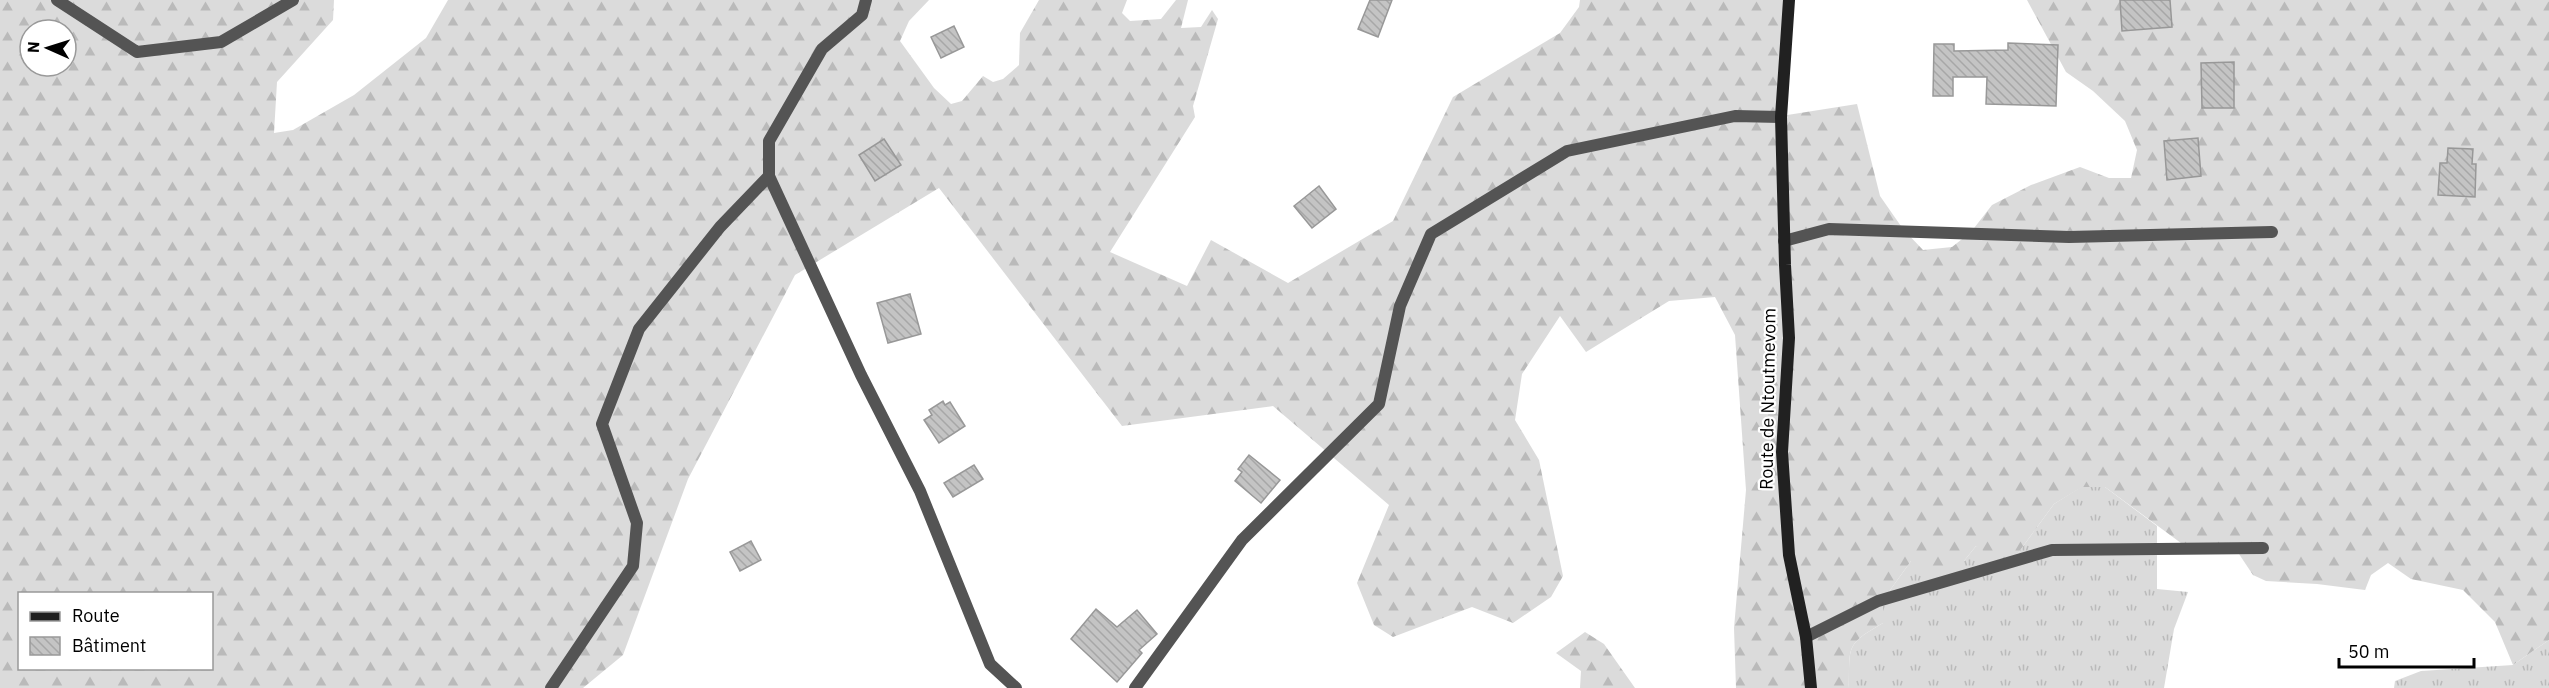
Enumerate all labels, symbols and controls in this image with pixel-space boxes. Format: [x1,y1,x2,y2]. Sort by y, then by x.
north arrow [18,18,78,78]
text: N [23,41,43,54]
street label: Route de Ntoutmevom [1754,308,1781,490]
legend [18,592,213,670]
text: Route [72,604,120,627]
scale bar [2339,631,2474,669]
text: Bâtiment [72,634,146,657]
text: 50 m [2348,640,2390,663]

